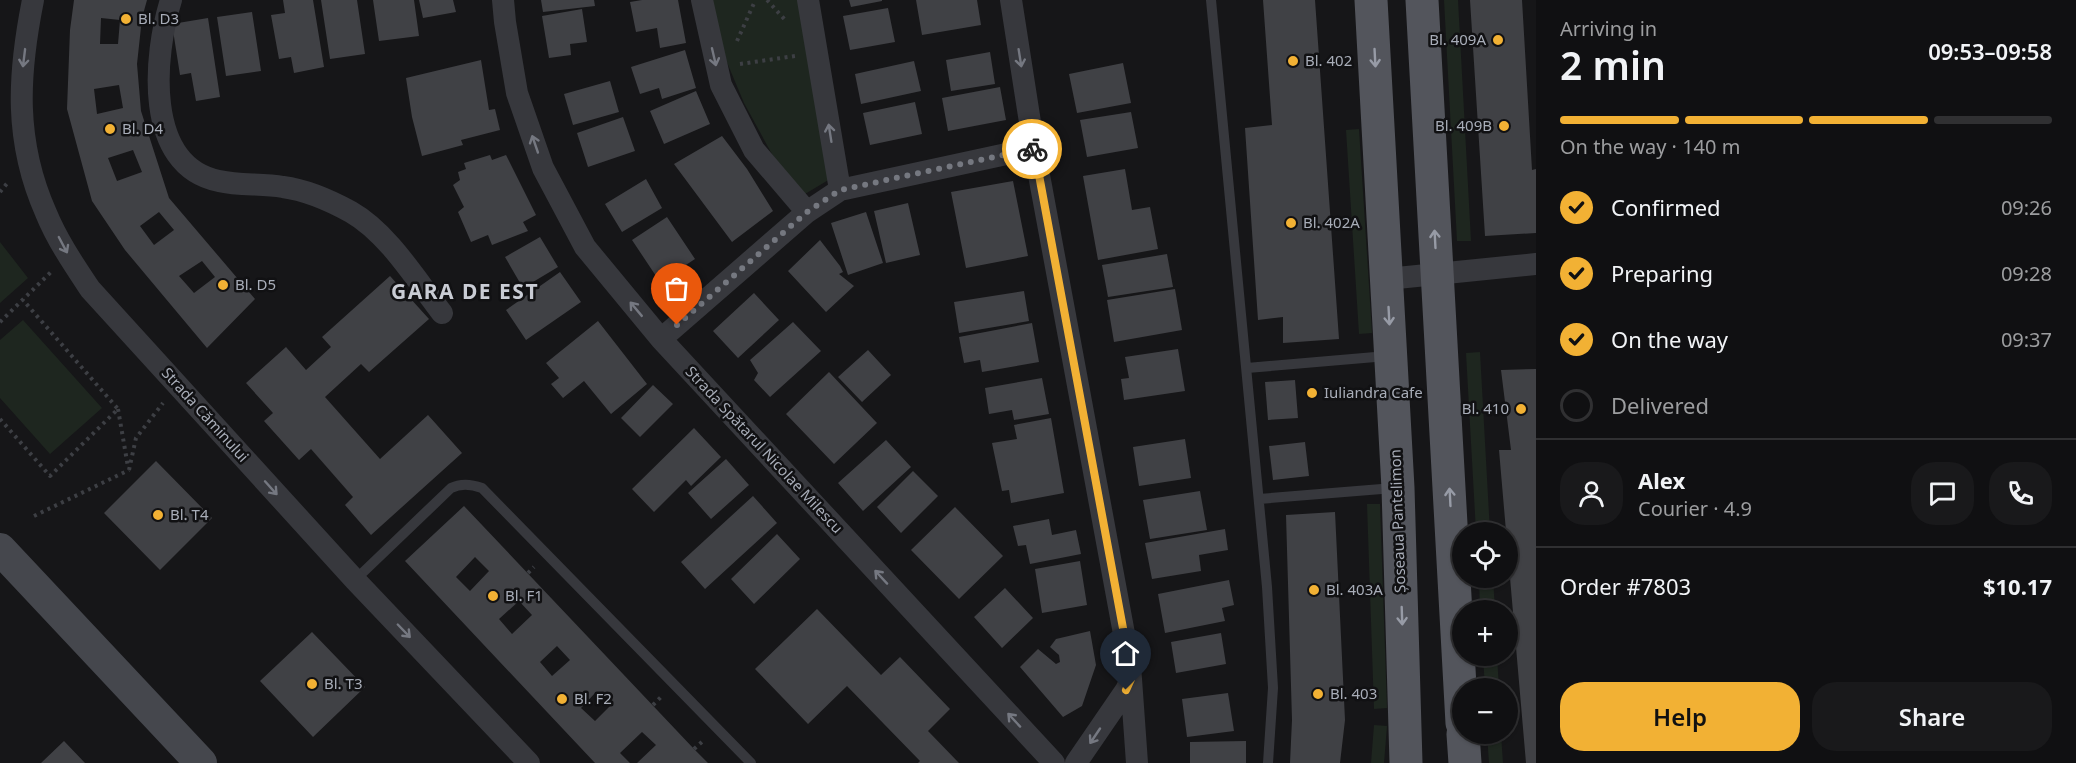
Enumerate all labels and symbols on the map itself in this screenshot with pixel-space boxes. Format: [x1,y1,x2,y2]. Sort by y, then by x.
place label: Bl. D3 [138,8,179,28]
marker: Bl. D3 [119,12,133,26]
place label: Bl. 409A [1429,29,1486,49]
marker: Bl. 409A [1491,33,1505,47]
one-way arrow [18,47,29,67]
one-way arrow [709,47,721,66]
one-way arrow [1014,47,1025,67]
one-way arrow [1369,48,1380,68]
place label: Bl. 402 [1305,50,1352,70]
marker: Bl. 402 [1286,54,1300,68]
place label: Bl. 409B [1435,115,1492,135]
place label: Bl. D4 [122,118,163,138]
courier [1002,119,1062,179]
marker: Bl. 409B [1497,119,1511,133]
marker: Bl. D4 [103,122,117,136]
one-way arrow [824,123,835,143]
one-way arrow [529,136,540,154]
place label: Bl. 402A [1303,212,1360,232]
marker: Bl. 402A [1284,216,1298,230]
one-way arrow [1429,230,1440,250]
one-way arrow [57,236,69,253]
pin [651,263,702,325]
place label: Bl. D5 [235,274,276,294]
district label: GARA DE EST [391,277,539,305]
marker: Bl. D5 [216,278,230,292]
one-way arrow [630,301,643,317]
one-way arrow [1384,306,1395,325]
street label: Strada Spătarul Nicolae Milescu [682,361,848,537]
street label: Strada Căminului [158,363,254,466]
place label: Iuliandra Cafe [1324,382,1423,402]
marker: Iuliandra Cafe [1305,386,1319,400]
place label: Bl. 410 [1462,398,1509,418]
marker: Bl. 410 [1514,402,1528,416]
street label: Șoseaua Pantelimon [1384,449,1410,593]
one-way arrow [264,480,278,495]
one-way arrow [1444,487,1455,507]
place label: Bl. T4 [170,504,209,524]
marker: Bl. T4 [151,508,165,522]
one-way arrow [875,570,889,585]
place label: Bl. 403A [1326,579,1383,599]
marker: Bl. 403A [1307,583,1321,597]
place label: Bl. F1 [505,585,543,605]
marker: Bl. F1 [486,589,500,603]
one-way arrow [1396,605,1407,625]
one-way arrow [397,623,411,638]
pin [1100,628,1151,690]
place label: Bl. T3 [324,673,362,693]
marker: Bl. T3 [305,677,319,691]
place label: Bl. 403 [1330,683,1377,703]
marker: Bl. 403 [1311,687,1325,701]
place label: Bl. F2 [574,688,612,708]
marker: Bl. F2 [555,692,569,706]
one-way arrow [1007,713,1021,728]
one-way arrow [1088,727,1100,744]

